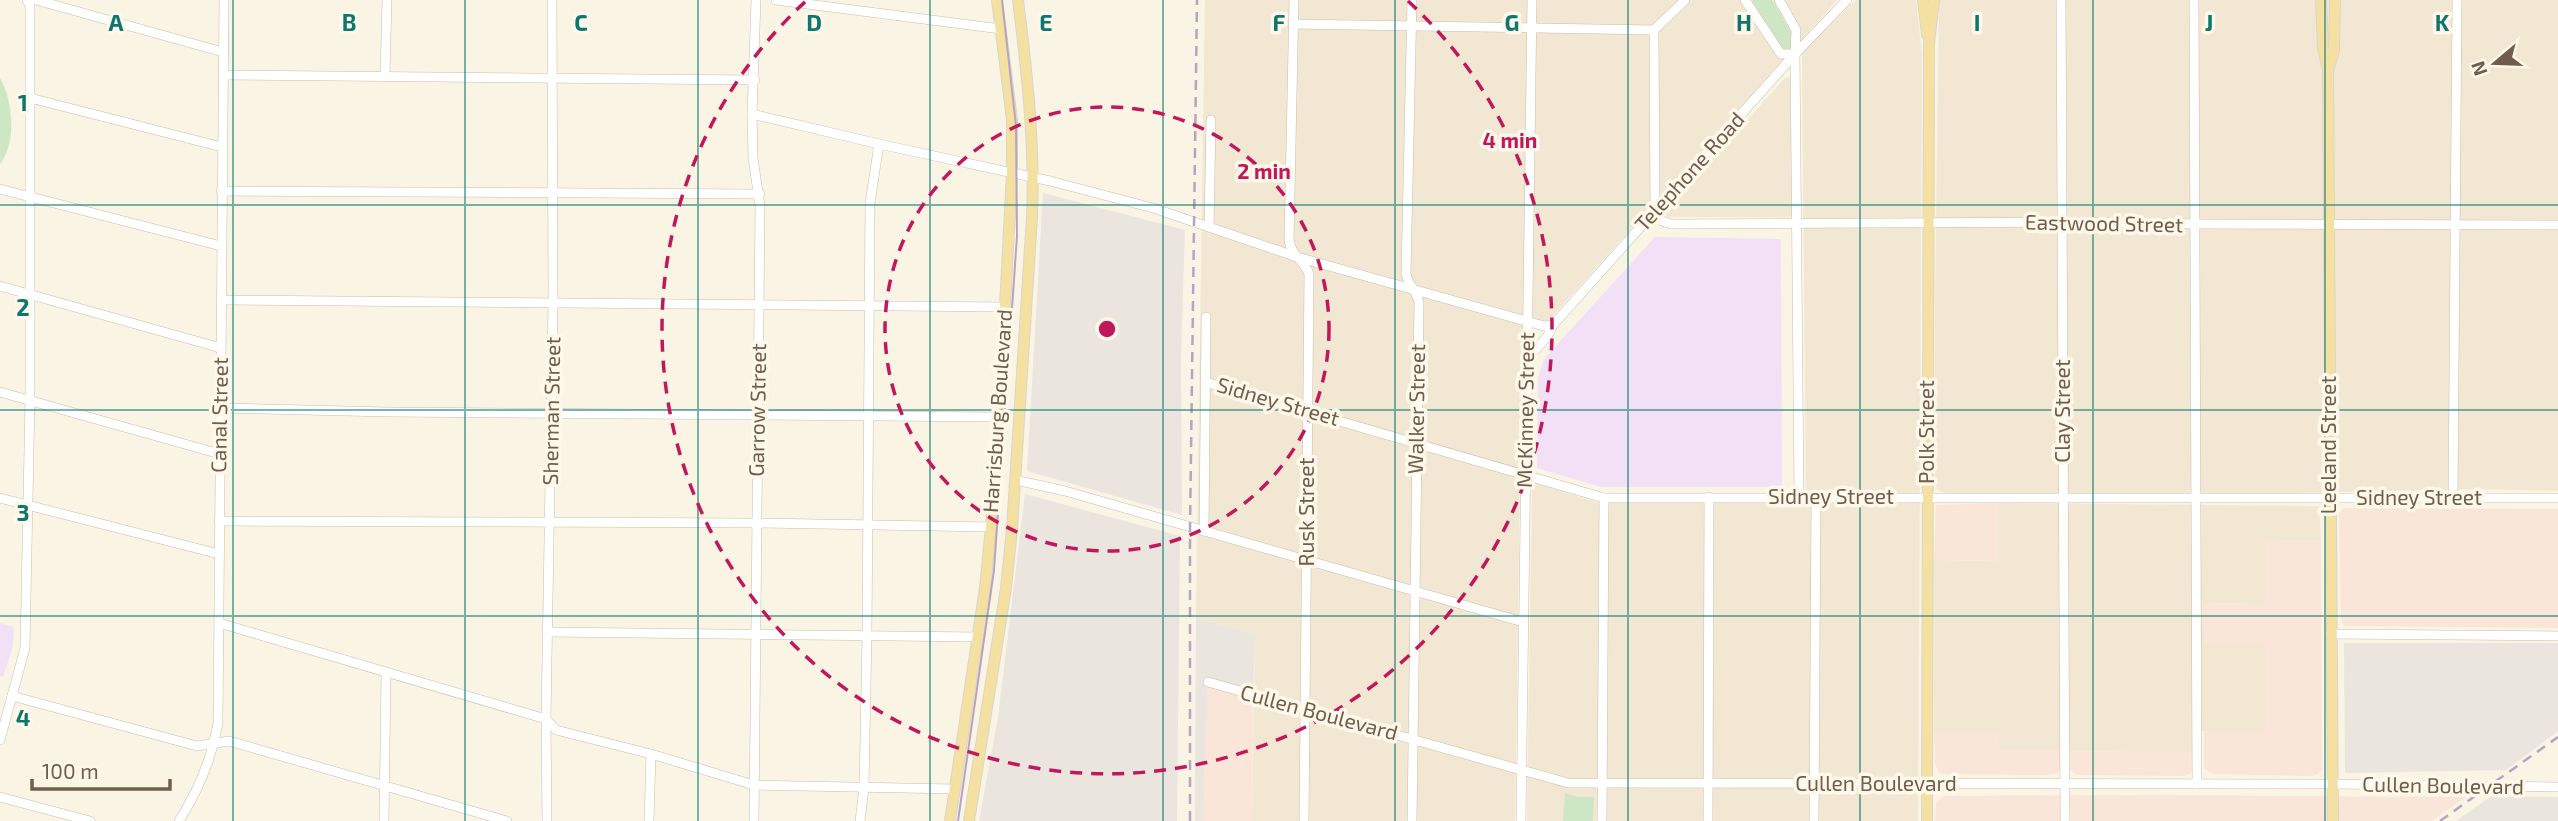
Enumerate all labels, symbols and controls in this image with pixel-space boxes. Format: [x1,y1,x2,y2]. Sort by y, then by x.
text: A [108,8,124,36]
text: B [342,8,356,36]
text: C [574,8,588,36]
text: D [806,8,822,36]
text: E [1039,8,1053,36]
text: F [1273,8,1286,36]
text: G [1505,8,1519,36]
text: H [1736,8,1752,36]
text: I [1974,8,1980,36]
text: J [2205,8,2213,36]
text: K [2435,8,2450,36]
north arrow [2460,28,2530,98]
text: N [2465,58,2492,79]
text: 1 [18,88,28,116]
street label: Telephone Road [1629,106,1749,236]
text: 4 min [1483,127,1537,152]
text: 2 min [1237,158,1291,183]
street label: Eastwood Street [2025,209,2183,236]
text: 2 [16,293,30,321]
street label: Harrisburg Boulevard [977,308,1016,514]
centre of rings [1095,317,1119,341]
street label: McKinney Street [1511,332,1538,488]
street label: Sherman Street [537,336,564,486]
street label: Garrow Street [743,343,770,477]
street label: Walker Street [1402,344,1429,474]
street label: Canal Street [205,357,232,473]
street label: Clay Street [2049,359,2074,463]
street label: Sidney Street [1214,371,1342,430]
street label: Leeland Street [2315,376,2340,514]
street label: Polk Street [1913,380,1938,484]
street label: Rusk Street [1293,457,1318,567]
street label: Sidney Street [1768,483,1894,508]
street label: Sidney Street [2356,484,2482,509]
text: 3 [16,498,30,526]
street label: Cullen Boulevard [1238,679,1401,745]
text: 4 [16,703,30,731]
scale bar [32,748,170,792]
text: 100 m [42,758,99,783]
street label: Cullen Boulevard [1795,770,1957,795]
street label: Cullen Boulevard [2362,771,2524,798]

